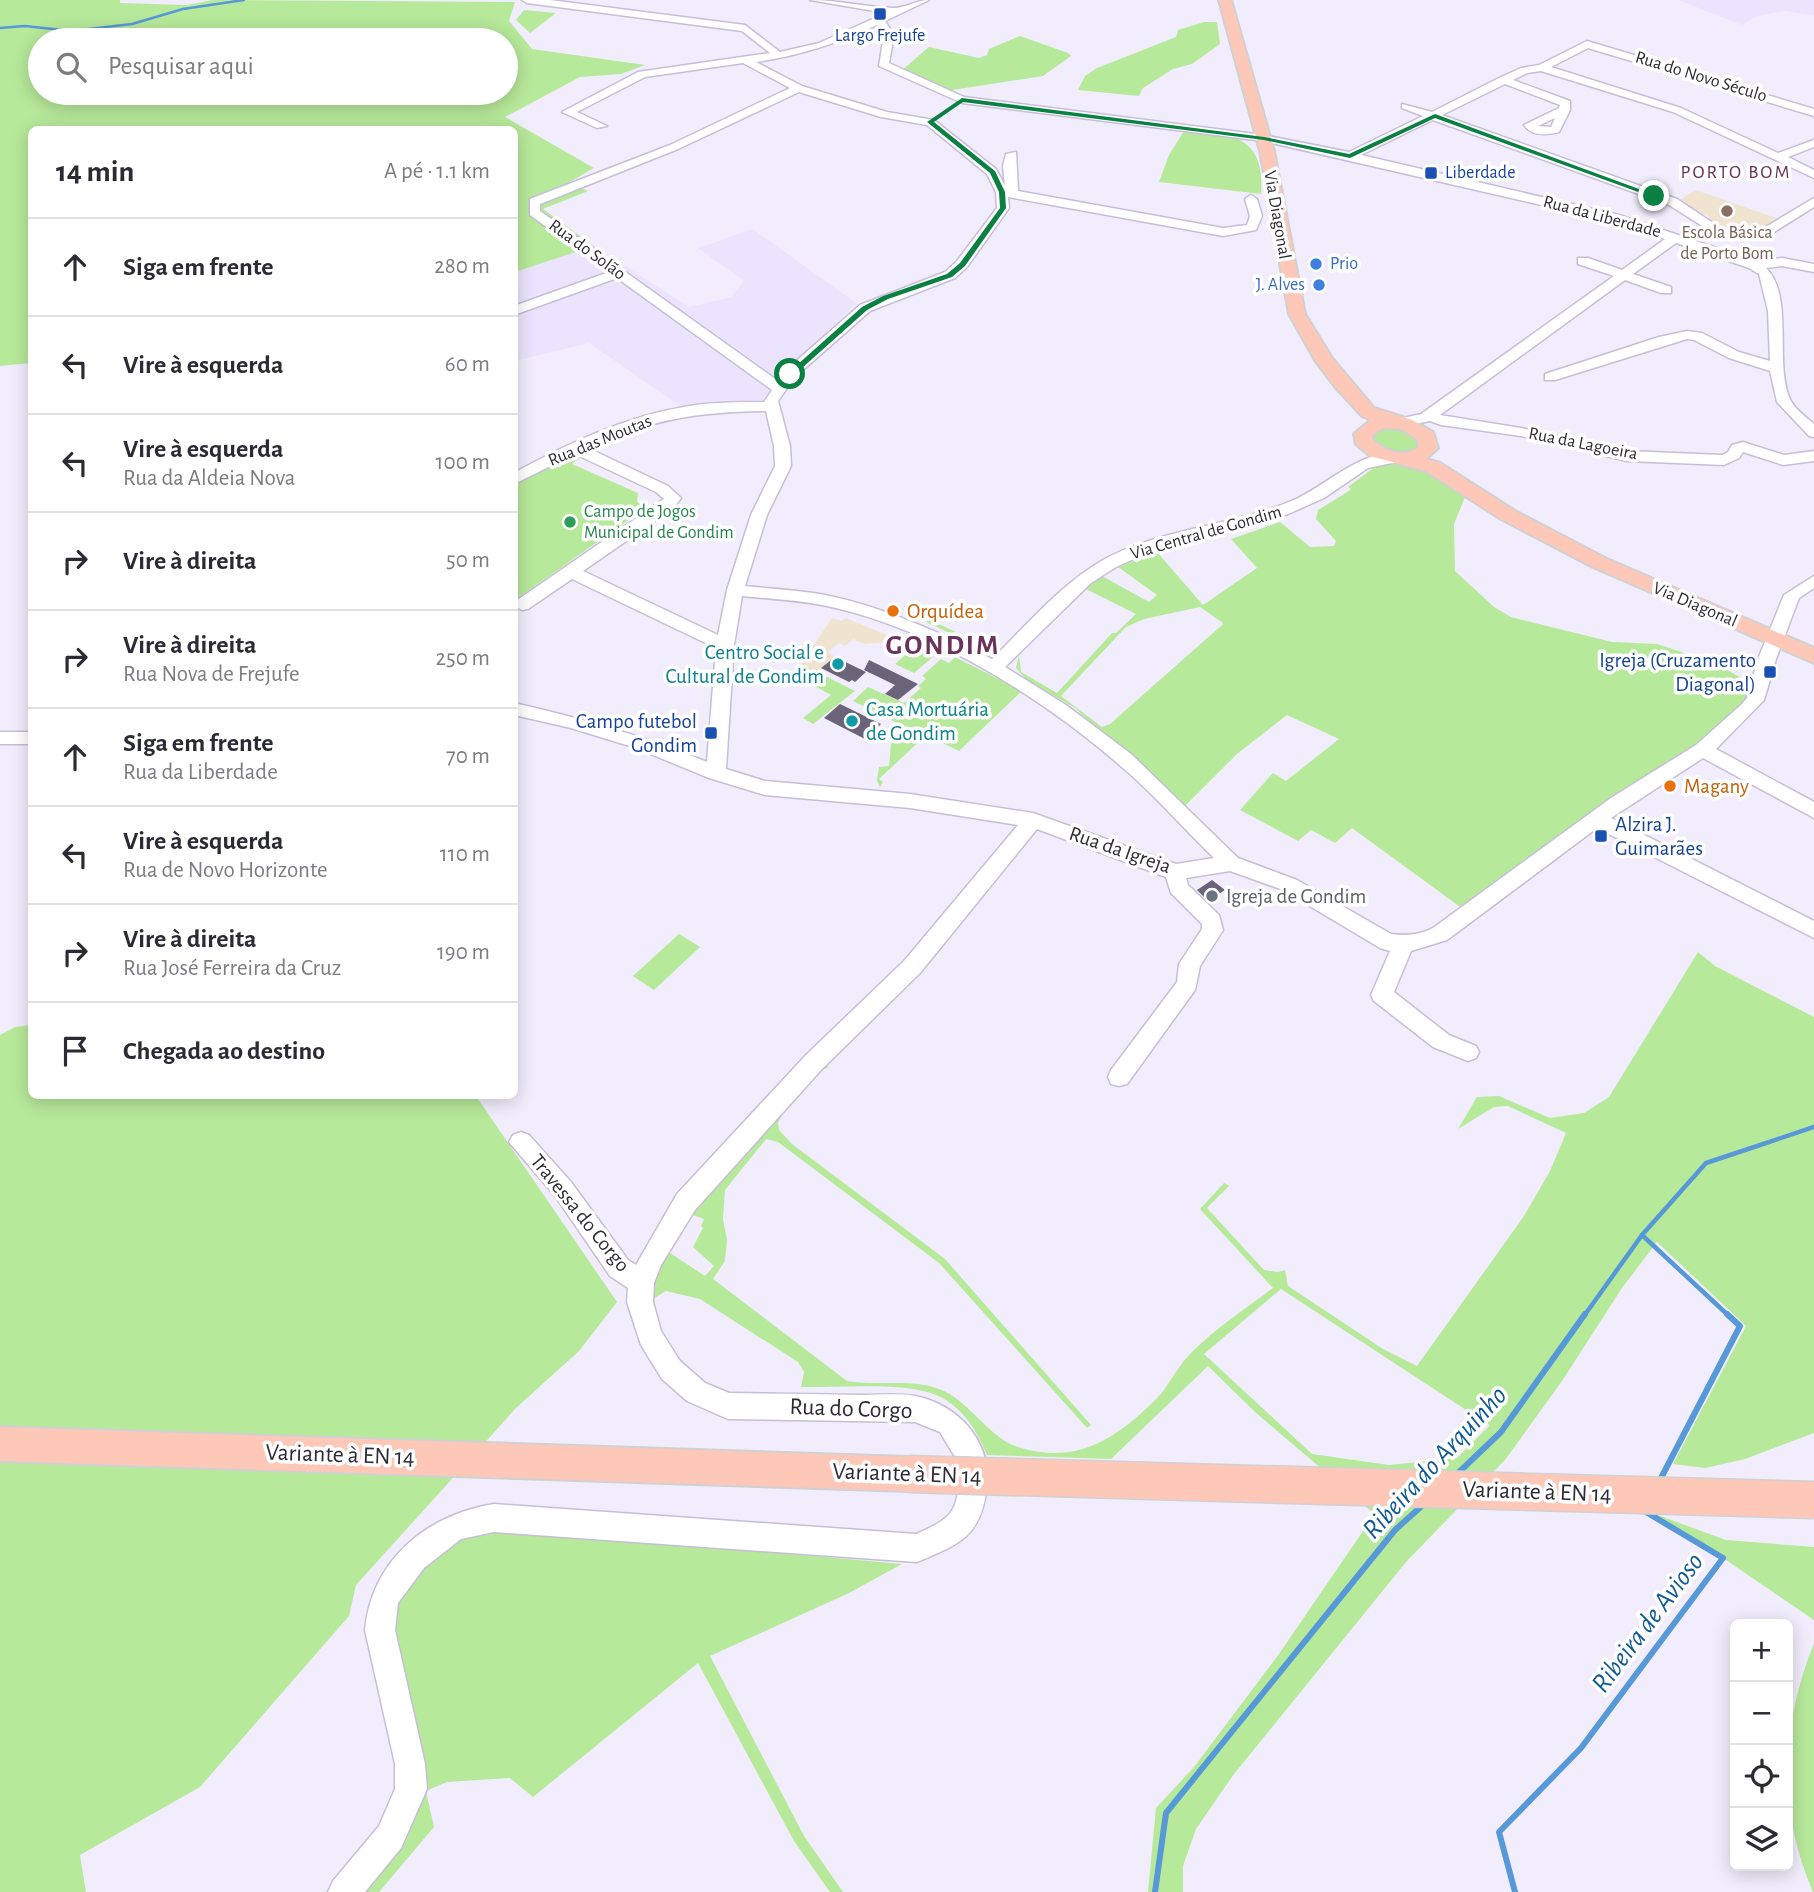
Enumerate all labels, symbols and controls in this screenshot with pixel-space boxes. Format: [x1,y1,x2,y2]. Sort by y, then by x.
marker: Largo Frejufe [872,6,888,22]
place label: Largo Frejufe [835,27,925,45]
search box [28,28,518,105]
icon: search [52,48,90,86]
street label: Rua do Novo Século [1633,48,1769,106]
text: Pesquisar aqui [108,53,254,79]
text: 14 min [56,157,134,187]
text: A pé · 1.1 km [384,160,490,183]
district label: PORTO BOM [1681,163,1791,182]
place label: Liberdade [1445,164,1515,182]
marker: Liberdade [1423,165,1439,181]
street label: Via Diagonal [1260,169,1294,261]
route end [1638,180,1669,211]
street label: Rua da Liberdade [1541,193,1663,241]
marker: Escola Básica de Porto Bom [1719,203,1735,219]
street label: Rua do Solão [545,216,629,284]
place label: Escola Básica de Porto Bom [1680,224,1774,263]
icon: ahead [56,248,94,286]
text: Siga em frente [123,254,274,280]
text: 280 m [434,255,490,278]
place label: Prio [1330,255,1358,273]
marker: Prio [1308,256,1324,272]
place label: J. Alves [1256,276,1305,294]
marker: J. Alves [1311,277,1327,293]
icon: left [56,346,94,384]
text: Vire à esquerda [123,352,284,378]
text: 60 m [445,353,490,376]
route start [774,358,805,389]
street label: Rua das Moutas [546,412,654,470]
street label: Rua da Lagoeira [1527,425,1639,463]
text: Vire à esquerda [123,436,284,462]
icon: left [56,444,94,482]
text: 100 m [436,451,490,474]
text: Rua da Aldeia Nova [123,467,295,490]
place label: Campo de Jogos Municipal de Gondim [584,503,734,542]
street label: Via Central de Gondim [1128,503,1284,563]
marker: Campo de Jogos Municipal de Gondim [562,514,578,530]
icon: right [56,542,94,580]
text: Vire à direita [123,548,257,574]
text: 50 m [446,549,490,572]
street label: Via Diagonal [1650,579,1740,631]
place label: Orquídea [907,601,984,622]
marker: Orquídea [885,603,901,619]
text: Vire à direita [123,632,257,658]
district label: GONDIM [886,632,1000,660]
icon: right [56,640,94,678]
place label: Centro Social e Cultural de Gondim [665,642,824,687]
text: 250 m [436,647,490,670]
place label: Igreja (Cruzamento Diagonal) [1599,650,1756,695]
marker: Centro Social e Cultural de Gondim [830,656,846,672]
text: Rua Nova de Frejufe [123,663,300,686]
marker: Igreja (Cruzamento Diagonal) [1762,664,1778,680]
place label: Casa Mortuária de Gondim [866,699,989,744]
place label: Campo futebol Gondim [576,711,697,756]
marker: Casa Mortuária de Gondim [844,713,860,729]
marker: Campo futebol Gondim [703,725,719,741]
text: Siga em frente [123,730,274,756]
icon: ahead [56,738,94,776]
text: 70 m [446,745,490,768]
text: Rua da Liberdade [123,761,278,784]
place label: Magany [1684,776,1749,797]
marker: Magany [1662,778,1678,794]
place label: Alzira J. Guimarães [1615,814,1703,859]
street label: Rua da Igreja [1066,823,1174,877]
text: Vire à esquerda [123,828,284,854]
marker: Alzira J. Guimarães [1593,828,1609,844]
icon: left [56,836,94,874]
text: 110 m [440,843,490,866]
text: Rua de Novo Horizonte [123,859,328,882]
place label: Igreja de Gondim [1226,886,1366,907]
marker: Igreja de Gondim [1204,888,1220,904]
text: Vire à direita [123,926,257,952]
icon: right [56,934,94,972]
text: 190 m [437,941,490,964]
text: Rua José Ferreira da Cruz [123,957,341,980]
icon: arrive [56,1032,94,1070]
text: Chegada ao destino [123,1038,325,1064]
street label: Travessa do Corgo [526,1150,634,1276]
water label: Ribeira do Arquinho [1358,1381,1512,1545]
street label: Rua do Corgo [789,1395,913,1423]
street label: Variante à EN 14 [265,1440,415,1470]
street label: Variante à EN 14 [832,1459,982,1489]
street label: Variante à EN 14 [1462,1477,1612,1507]
water label: Ribeira de Avioso [1587,1548,1709,1698]
map controls [1730,1619,1793,1871]
button: + [1730,1619,1793,1682]
button: − [1730,1682,1793,1745]
button: locate [1730,1745,1793,1808]
button: layers [1730,1808,1793,1871]

